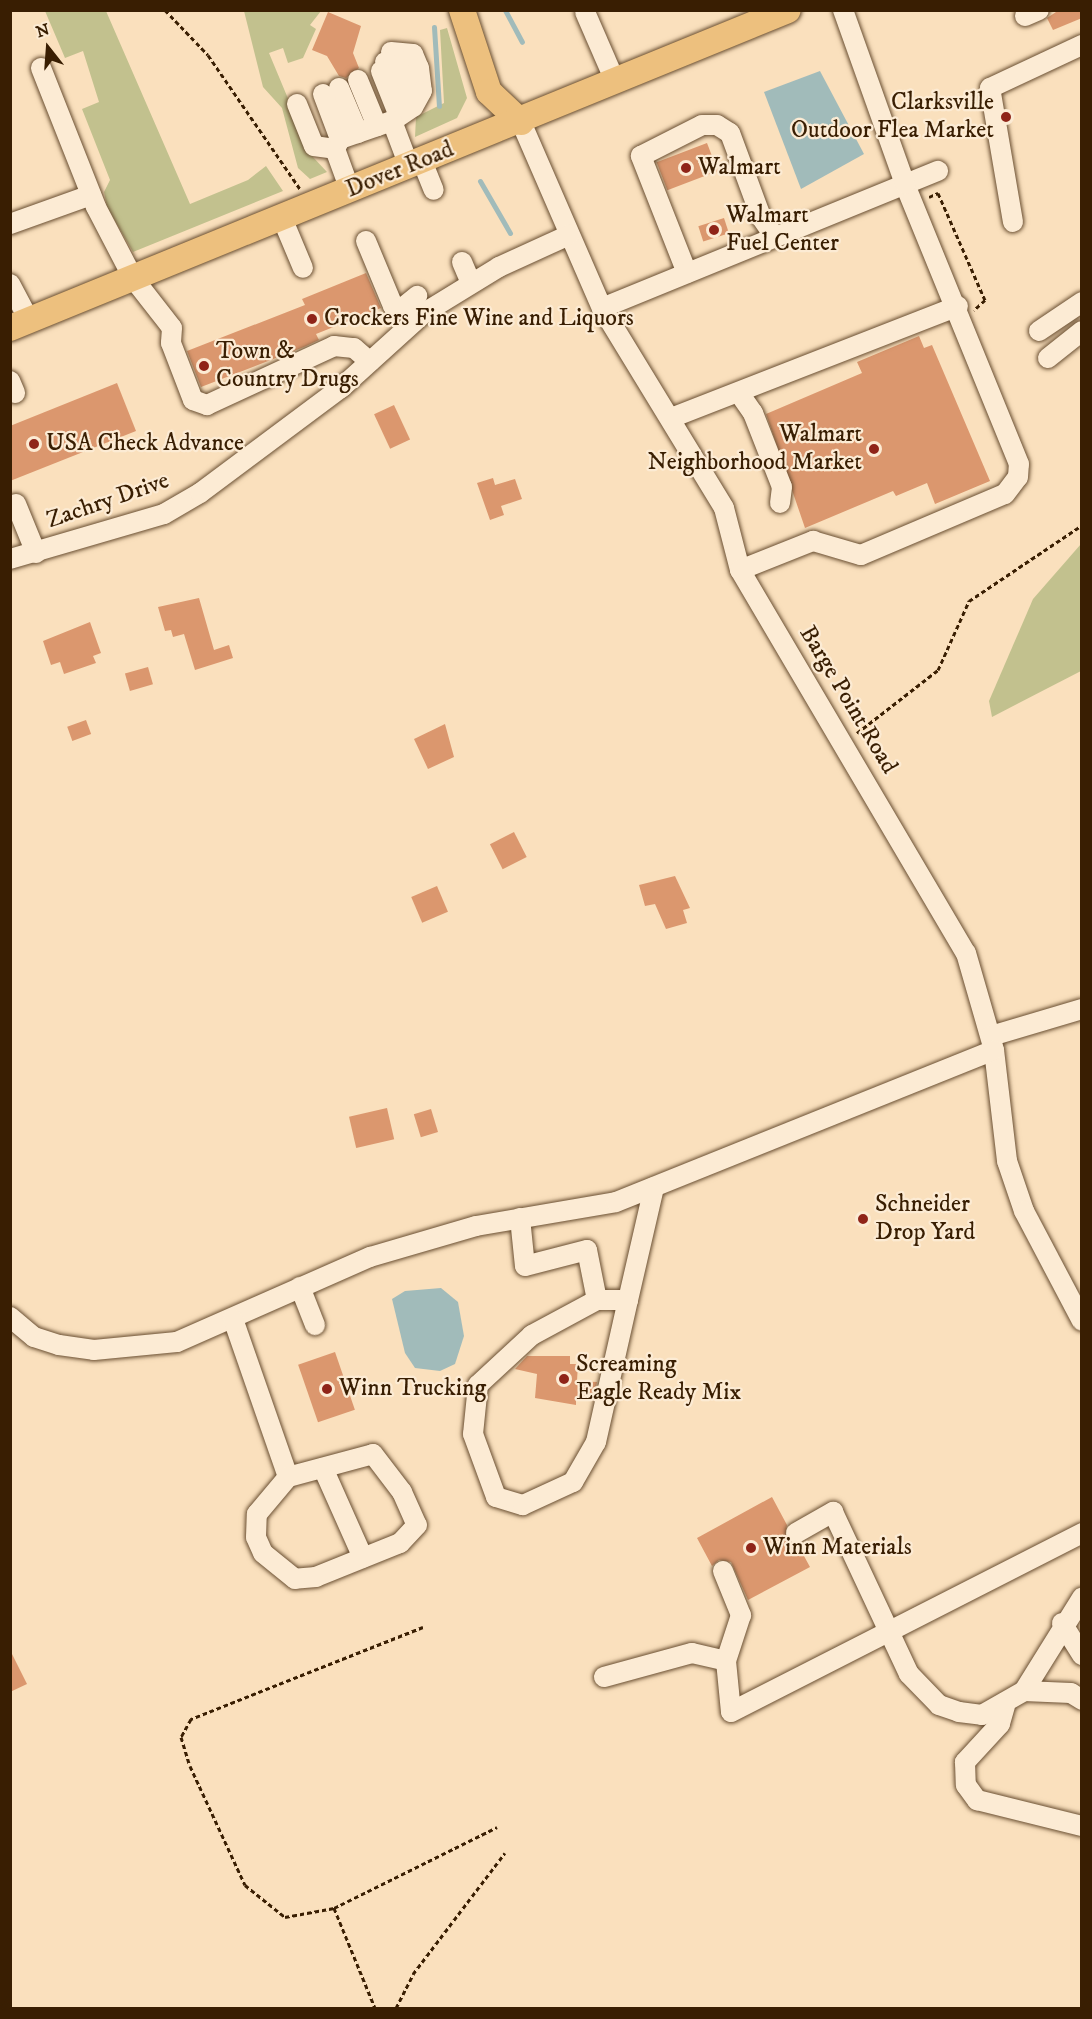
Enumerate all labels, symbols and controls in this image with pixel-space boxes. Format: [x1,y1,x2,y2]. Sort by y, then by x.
north arrow [18,18,78,78]
text: N [34,19,52,42]
place label: Clarksville Outdoor Flea Market [791,89,994,145]
marker: Clarksville Outdoor Flea Market [999,110,1013,124]
street label: Dover Road [342,135,458,205]
place label: Walmart [698,154,781,182]
marker: Walmart [679,161,693,175]
place label: Walmart Fuel Center [726,202,839,258]
marker: Walmart Fuel Center [707,223,721,237]
place label: Crockers Fine Wine and Liquors [324,305,634,333]
marker: Crockers Fine Wine and Liquors [305,312,319,326]
place label: Town & Country Drugs [216,338,359,394]
marker: Town & Country Drugs [197,359,211,373]
place label: Walmart Neighborhood Market [647,421,862,477]
place label: USA Check Advance [46,430,244,458]
marker: USA Check Advance [27,437,41,451]
marker: Walmart Neighborhood Market [867,442,881,456]
street label: Zachry Drive [43,467,173,535]
street label: Barge Point Road [793,621,903,779]
place label: Schneider Drop Yard [875,1191,975,1247]
marker: Schneider Drop Yard [856,1212,870,1226]
place label: Screaming Eagle Ready Mix [576,1351,741,1407]
marker: Screaming Eagle Ready Mix [557,1372,571,1386]
place label: Winn Trucking [339,1375,486,1403]
marker: Winn Trucking [320,1382,334,1396]
place label: Winn Materials [763,1534,912,1562]
marker: Winn Materials [744,1541,758,1555]

